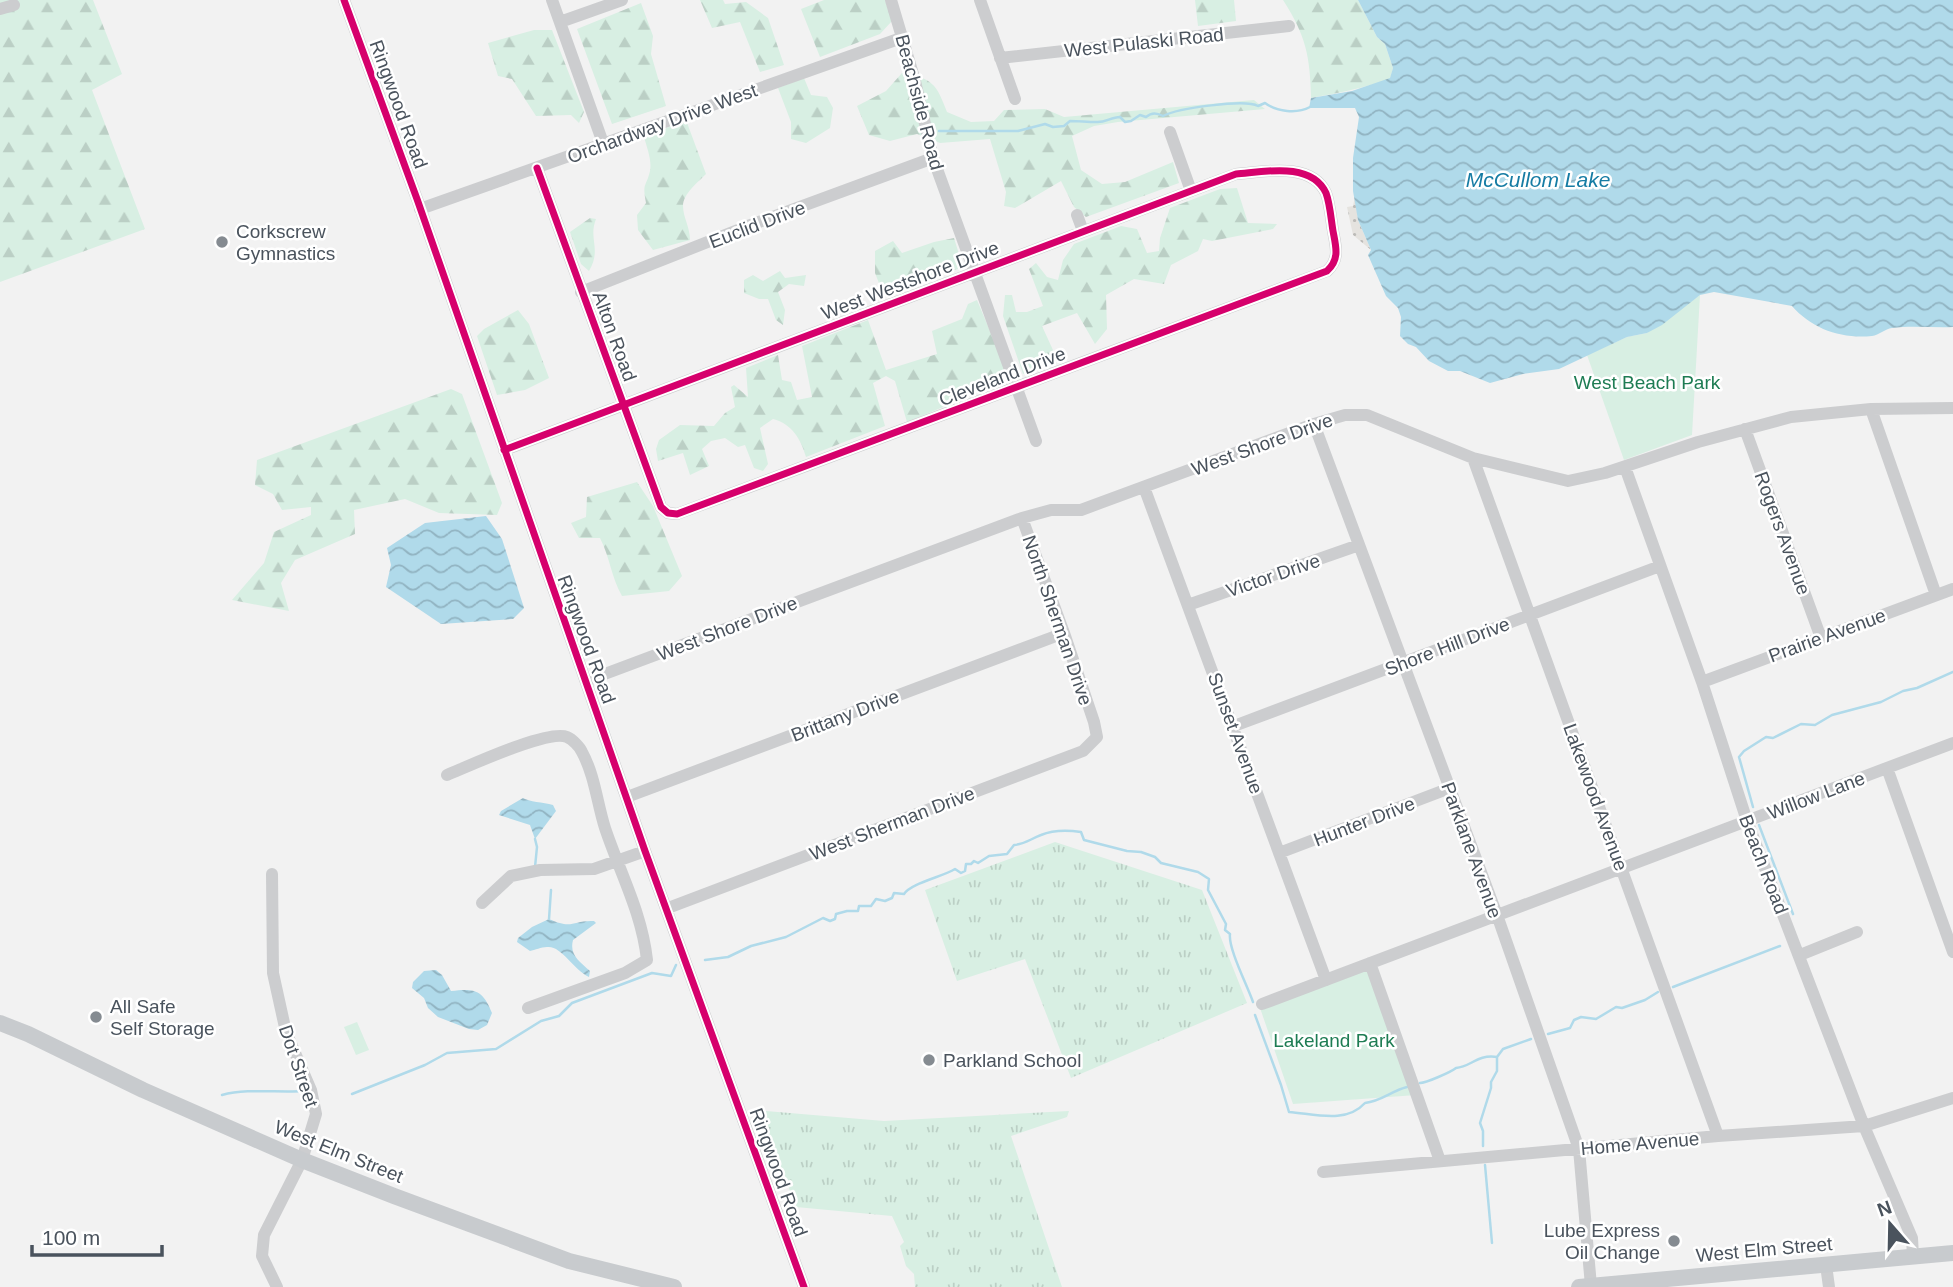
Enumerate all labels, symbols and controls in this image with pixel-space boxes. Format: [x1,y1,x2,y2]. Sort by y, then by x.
street label: West Pulaski Road [1063,24,1225,61]
street label: Beachside Road [891,32,948,172]
street label: Ringwood Road [366,37,432,171]
street label: Orchardway Drive West [564,79,761,168]
water label: McCullom Lake [1466,168,1610,191]
street label: Euclid Drive [706,196,808,252]
place label: Corkscrew Gymnastics [236,221,335,264]
marker: Corkscrew Gymnastics [214,234,230,250]
street label: West Westshore Drive [819,237,1002,324]
street label: Alton Road [589,288,640,384]
street label: Cleveland Drive [936,343,1069,410]
park label: West Beach Park [1574,372,1721,393]
street label: West Shore Drive [1189,409,1336,480]
street label: Rogers Avenue [1751,469,1815,598]
street label: North Sherman Drive [1019,532,1097,708]
street label: Victor Drive [1223,550,1323,601]
street label: Ringwood Road [554,572,620,706]
street label: West Shore Drive [654,592,800,665]
street label: Prairie Avenue [1766,605,1889,666]
street label: Shore Hill Drive [1382,613,1513,680]
street label: Sunset Avenue [1204,670,1267,797]
street label: Brittany Drive [788,685,902,746]
street label: Lakewood Avenue [1559,721,1632,874]
street label: Willow Lane [1765,767,1868,824]
street label: Parklane Avenue [1437,779,1506,921]
street label: West Sherman Drive [807,782,978,865]
street label: Hunter Drive [1311,793,1418,850]
street label: Beach Road [1735,812,1792,917]
place label: All Safe Self Storage [110,996,215,1039]
marker: All Safe Self Storage [88,1009,104,1025]
street label: Dot Street [275,1022,323,1111]
park label: Lakeland Park [1273,1030,1395,1051]
place label: Parkland School [943,1050,1081,1071]
marker: Parkland School [921,1052,937,1068]
street label: Ringwood Road [746,1105,812,1239]
street label: West Elm Street [271,1116,407,1187]
street label: Home Avenue [1580,1128,1700,1159]
north arrow [1855,1189,1925,1259]
text: N [1874,1196,1894,1221]
scale bar [32,1214,161,1258]
place label: Lube Express Oil Change [1544,1220,1660,1263]
text: 100 m [42,1226,100,1249]
marker: Lube Express Oil Change [1666,1233,1682,1249]
street label: West Elm Street [1695,1233,1834,1266]

